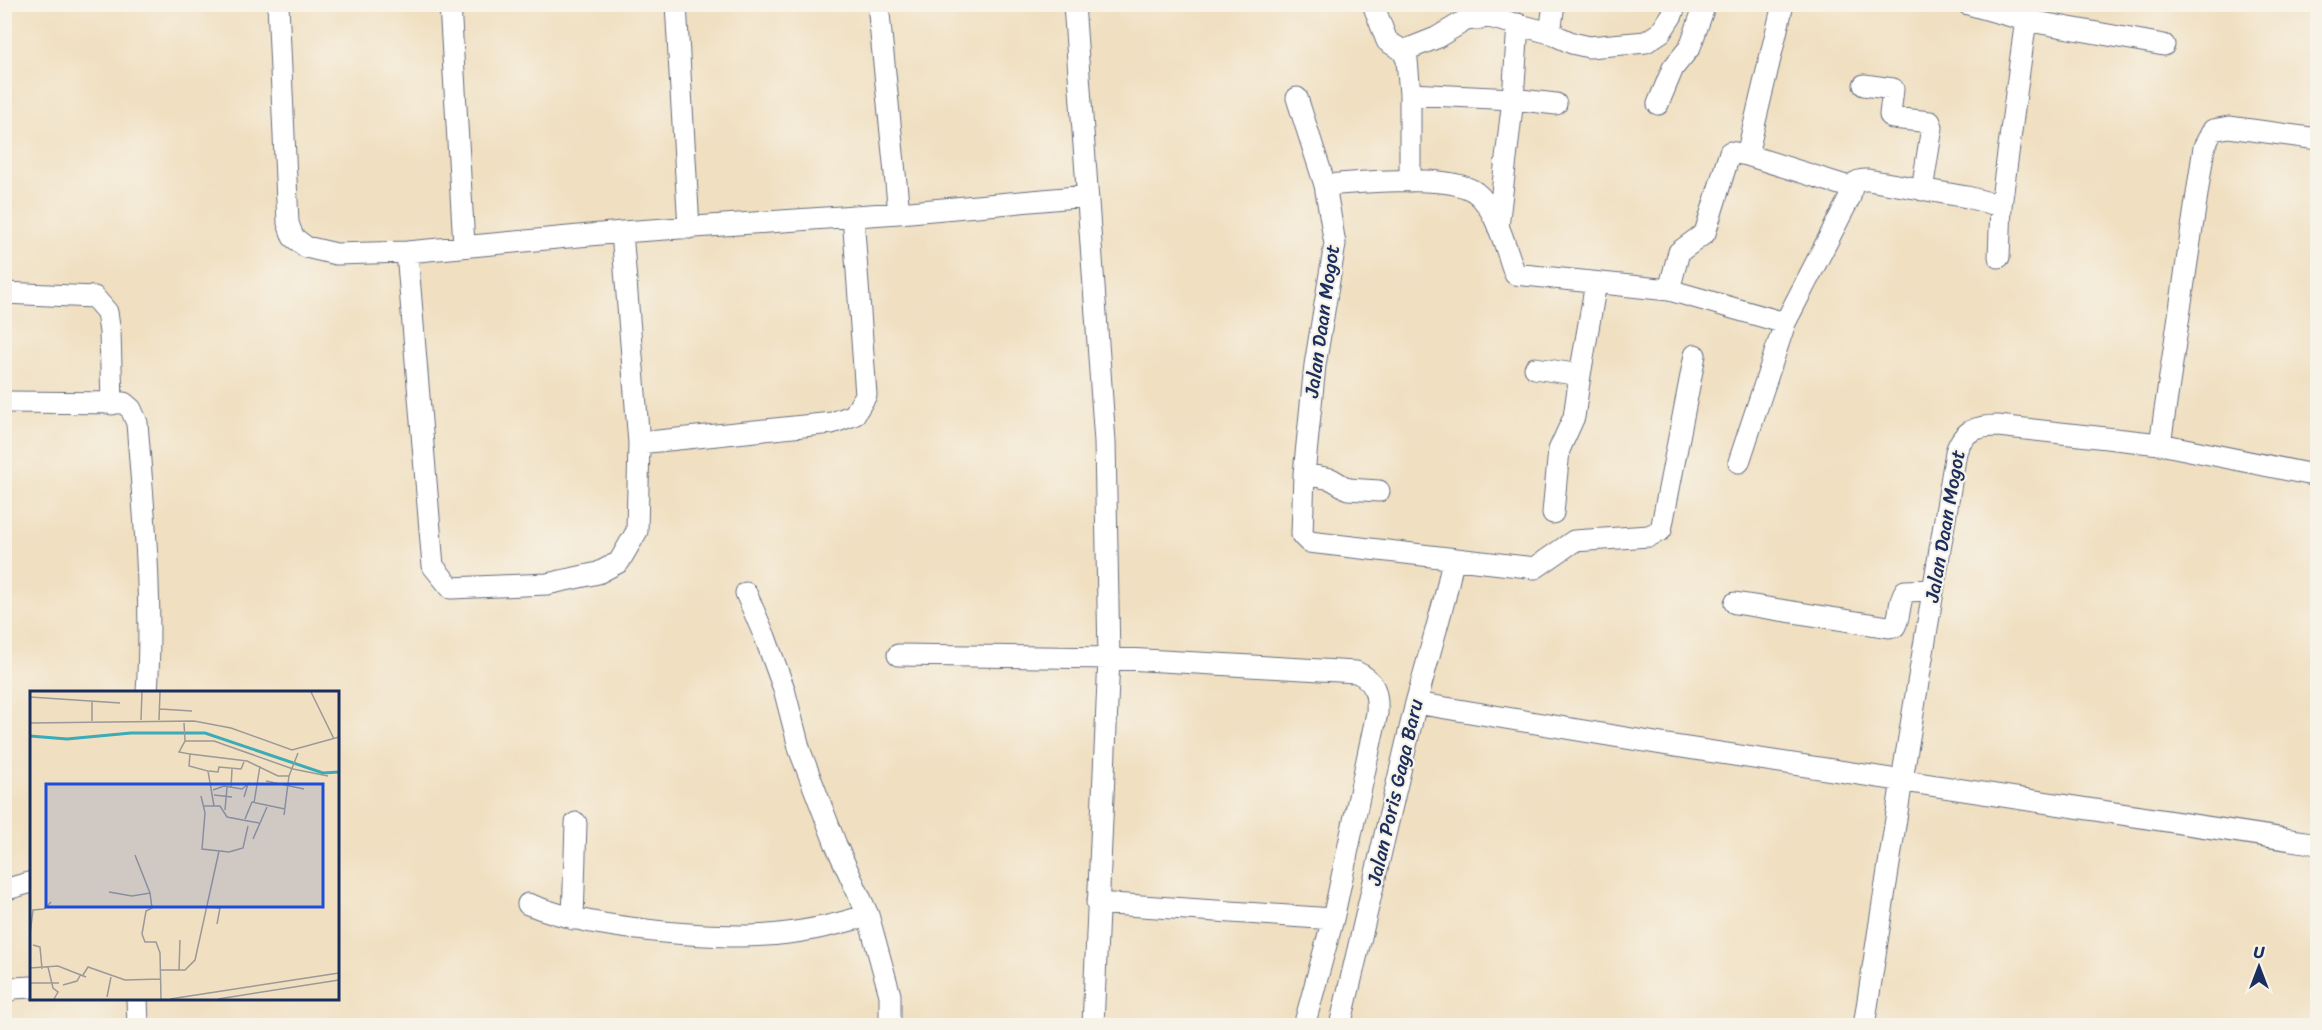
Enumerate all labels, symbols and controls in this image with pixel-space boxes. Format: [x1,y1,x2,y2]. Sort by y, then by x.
street label: Jalan Daan Mogot [1294,242,1350,401]
street label: Jalan Daan Mogot [1914,447,1976,606]
inset map [30,691,339,1000]
street label: Jalan Poris Gaga Baru [1356,695,1434,890]
north arrow [2229,937,2289,997]
text: U [2254,938,2266,967]

